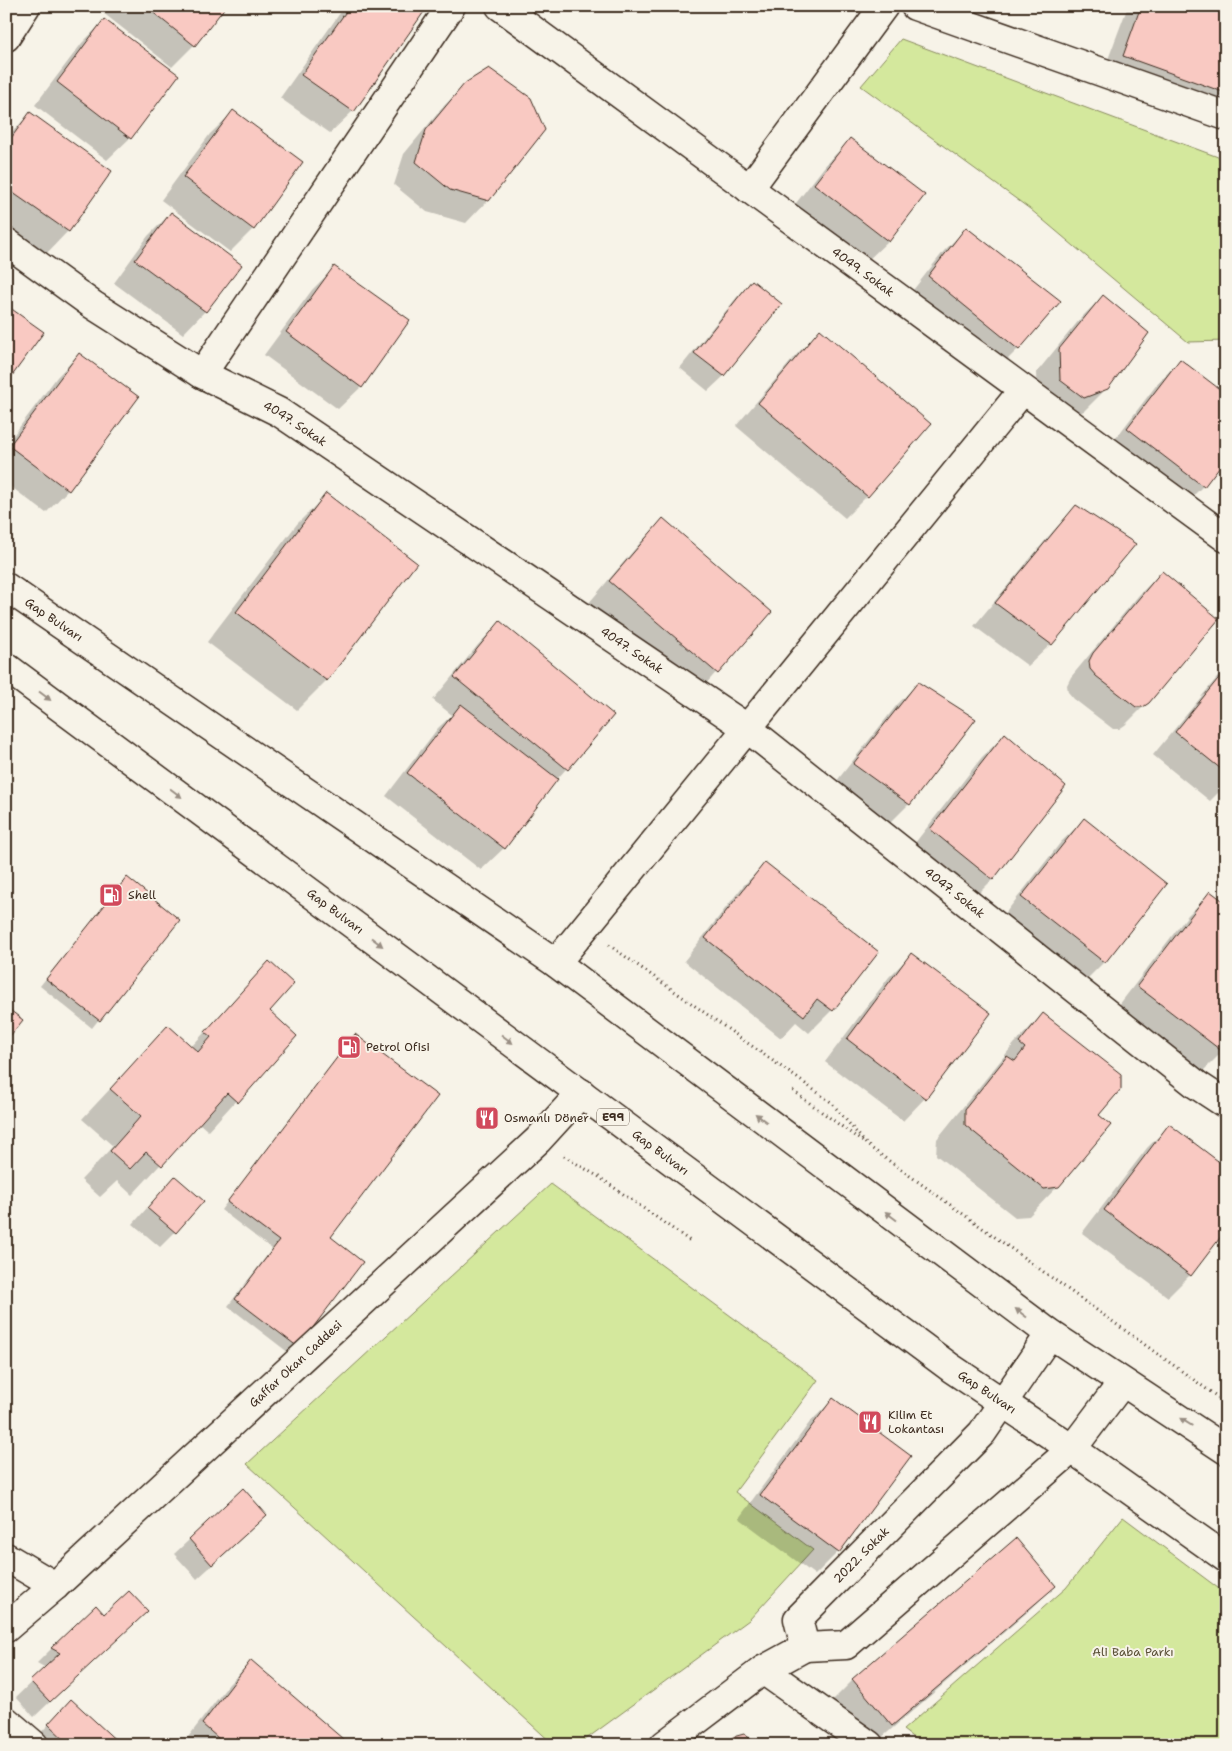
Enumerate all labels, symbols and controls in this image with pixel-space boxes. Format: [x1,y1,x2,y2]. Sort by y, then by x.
street label: 4049. Sokak [828,244,898,300]
street label: 4047. Sokak [260,397,330,450]
street label: Gap Bulvarı [22,594,86,645]
street label: 4047. Sokak [597,623,667,677]
one-way arrow [38,691,52,701]
one-way arrow [169,787,182,798]
street label: 4047. Sokak [921,864,988,922]
fuel station icon: Shell [98,882,124,908]
street label: Gap Bulvarı [304,885,367,938]
place label: Shell [128,887,156,903]
one-way arrow [370,936,383,947]
one-way arrow [500,1033,513,1044]
fuel station icon: Petrol Ofisi [336,1034,362,1060]
place label: Petrol Ofisi [366,1039,430,1055]
restaurant icon: Osmanlı Döner [474,1105,500,1131]
road number: E99 [597,1108,629,1126]
place label: Osmanlı Döner [504,1110,589,1126]
one-way arrow [754,1113,768,1123]
street label: Gap Bulvarı [629,1126,692,1179]
one-way arrow [885,1210,898,1221]
one-way arrow [1014,1308,1028,1318]
street label: Gaffar Okan Caddesi [246,1317,346,1411]
street label: Gap Bulvarı [955,1367,1019,1417]
place label: Kilim Et Lokantası [888,1407,944,1437]
restaurant icon: Kilim Et Lokantası [857,1409,883,1435]
one-way arrow [1179,1418,1192,1427]
street label: 2022. Sokak [830,1523,893,1587]
park label: Ali Baba Parkı [1092,1644,1174,1660]

